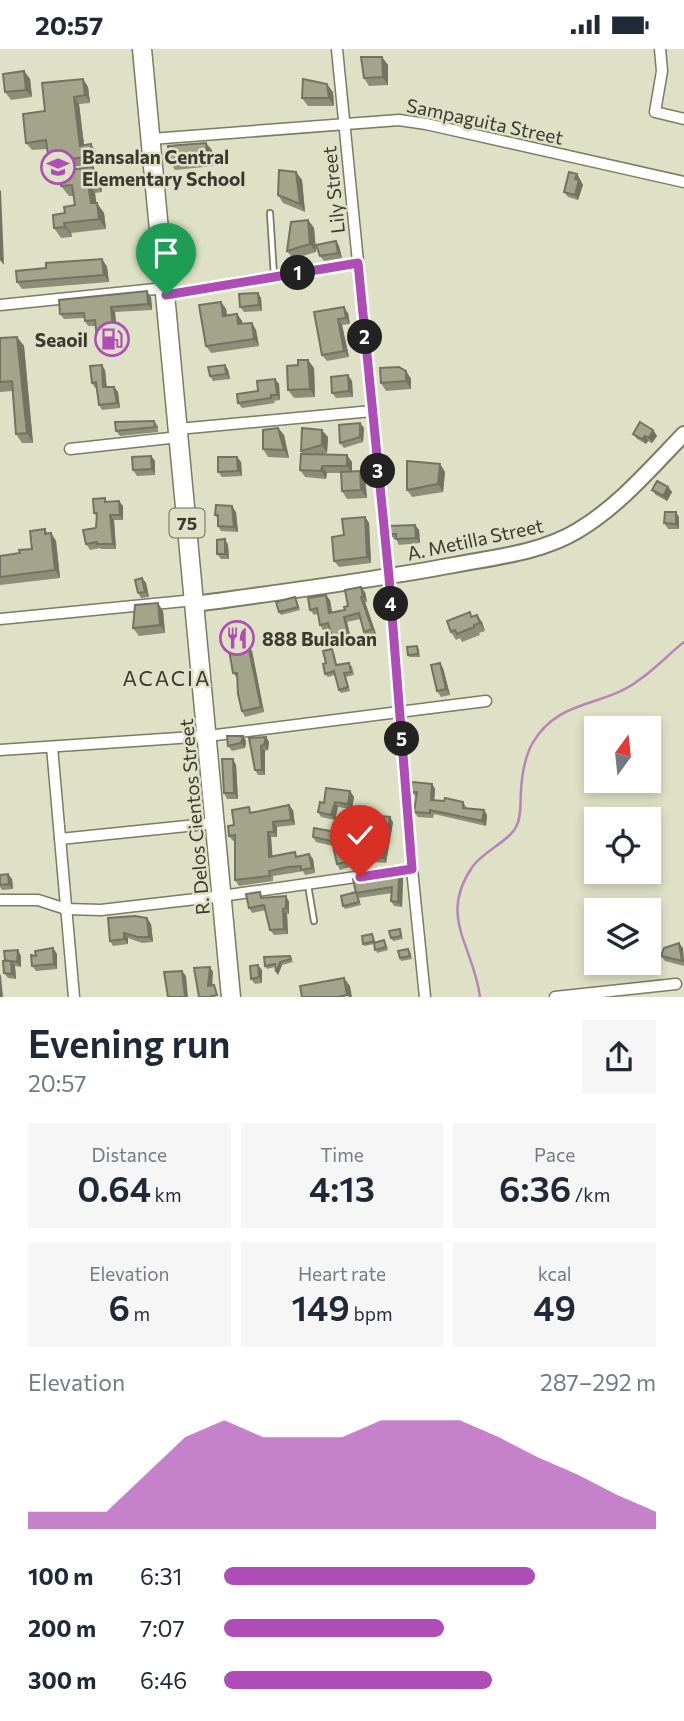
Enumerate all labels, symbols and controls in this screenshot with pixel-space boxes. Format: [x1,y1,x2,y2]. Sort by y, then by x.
text: 20:57 [35,9,103,40]
street label: Sampaguita Street [405,93,566,149]
place label: Bansalan Central Elementary School [82,145,246,190]
street label: Lily Street [317,145,349,235]
school or university icon: Bansalan Central Elementary School [39,148,77,186]
pin [136,223,196,295]
icon: arrive [147,234,185,272]
pin: 1 [280,255,316,291]
text: 1 [293,261,302,284]
pin: 2 [348,319,382,355]
fuel station icon: Seaoil [93,320,131,358]
text: 2 [359,325,370,348]
place label: Seaoil [35,328,88,351]
pin: 3 [360,453,396,489]
text: 3 [372,459,383,482]
road number: 75 [170,509,204,537]
street label: A. Metilla Street [405,513,546,565]
pin: 4 [374,587,408,621]
text: 4 [385,592,396,615]
restaurant icon: 888 Bulaloan [218,619,256,657]
place label: 888 Bulaloan [262,627,377,650]
district label: ACACIA [123,665,211,690]
north arrow [584,716,662,793]
map controls [584,716,661,975]
street label: R. Delos Cientos Street [174,718,214,916]
pin: 5 [384,721,420,757]
text: 5 [396,727,407,750]
pin [330,805,390,877]
button: locate [584,807,661,884]
icon: check [341,816,379,854]
button: layers [584,898,661,975]
text: Evening run [28,1019,231,1066]
button: share [582,1020,656,1094]
text: 20:57 [28,1069,86,1097]
text: Distance [92,1143,167,1166]
text: Time [320,1143,364,1166]
text: Pace [534,1143,575,1166]
text: 0.64 [77,1166,151,1209]
text: 4:13 [309,1166,375,1209]
text: 6:36 [499,1166,571,1209]
text: km [151,1183,181,1206]
text: /km [571,1183,610,1206]
text: Elevation [89,1262,169,1285]
text: Heart rate [298,1262,386,1285]
text: kcal [538,1262,572,1285]
text: 6 [108,1285,130,1328]
text: 149 [291,1285,350,1328]
text: 49 [533,1285,576,1328]
text: m [130,1302,150,1325]
text: bpm [350,1302,393,1325]
text: Elevation [28,1368,125,1396]
text: 287–292 m [540,1368,656,1396]
text: 100 m [28,1562,93,1590]
text: 6:31 [140,1562,182,1590]
text: 200 m [28,1614,96,1642]
text: 7:07 [140,1614,185,1642]
text: 300 m [28,1666,96,1694]
text: 6:46 [140,1666,187,1694]

